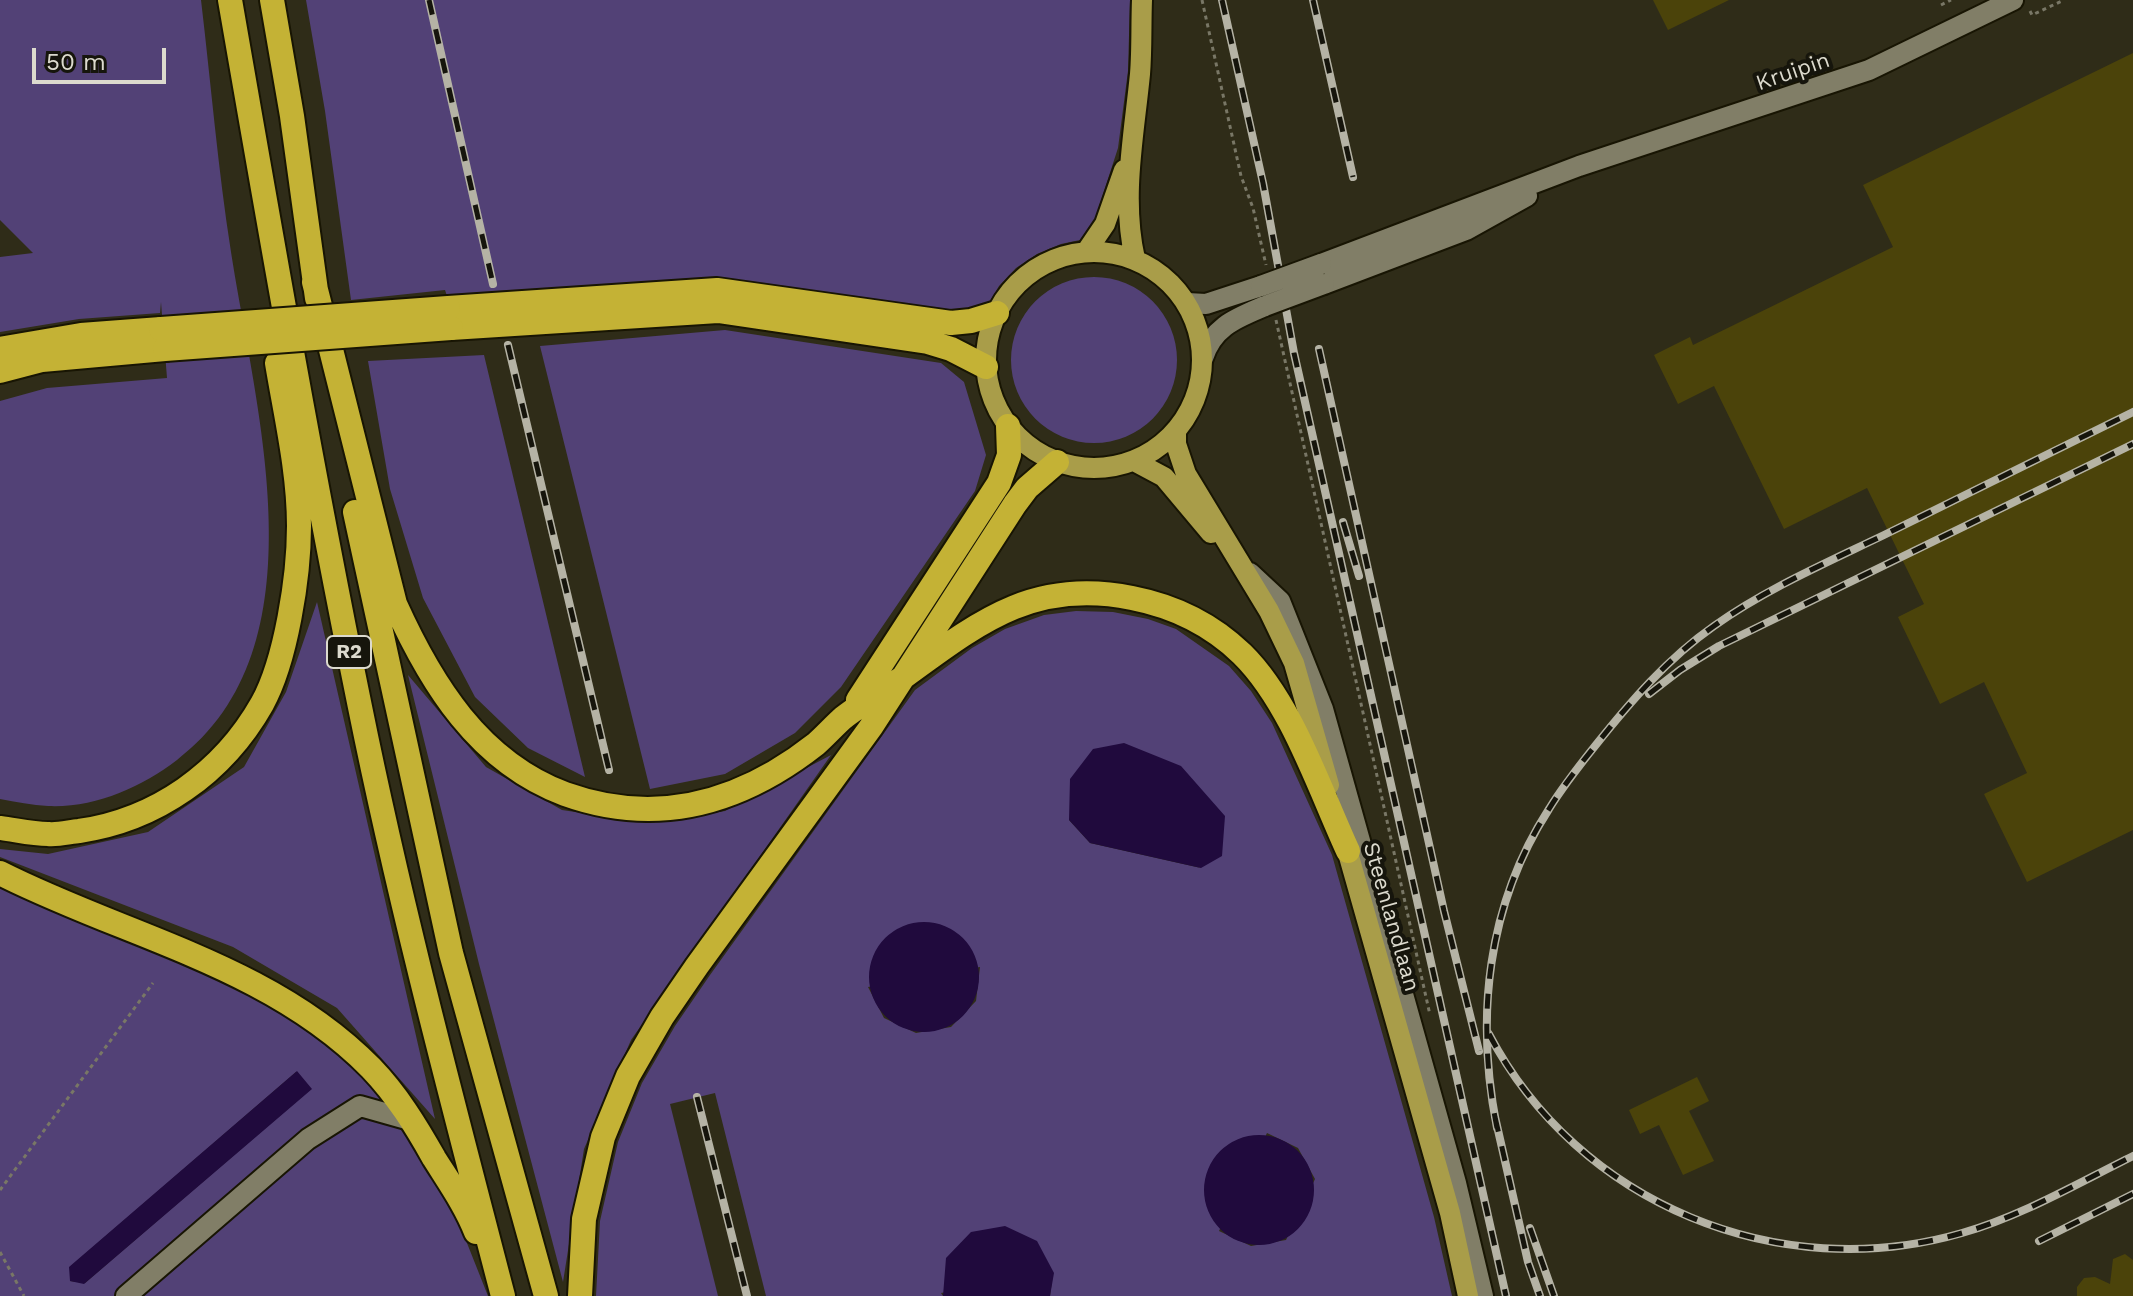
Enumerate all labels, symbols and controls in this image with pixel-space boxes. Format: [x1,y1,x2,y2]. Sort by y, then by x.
scale bar [36,32,170,82]
street label: Kruipin [1753,47,1833,97]
text: 50 m [46,48,106,76]
road number: R2 [327,636,371,668]
street label: Steenlandlaan [1357,839,1425,995]

